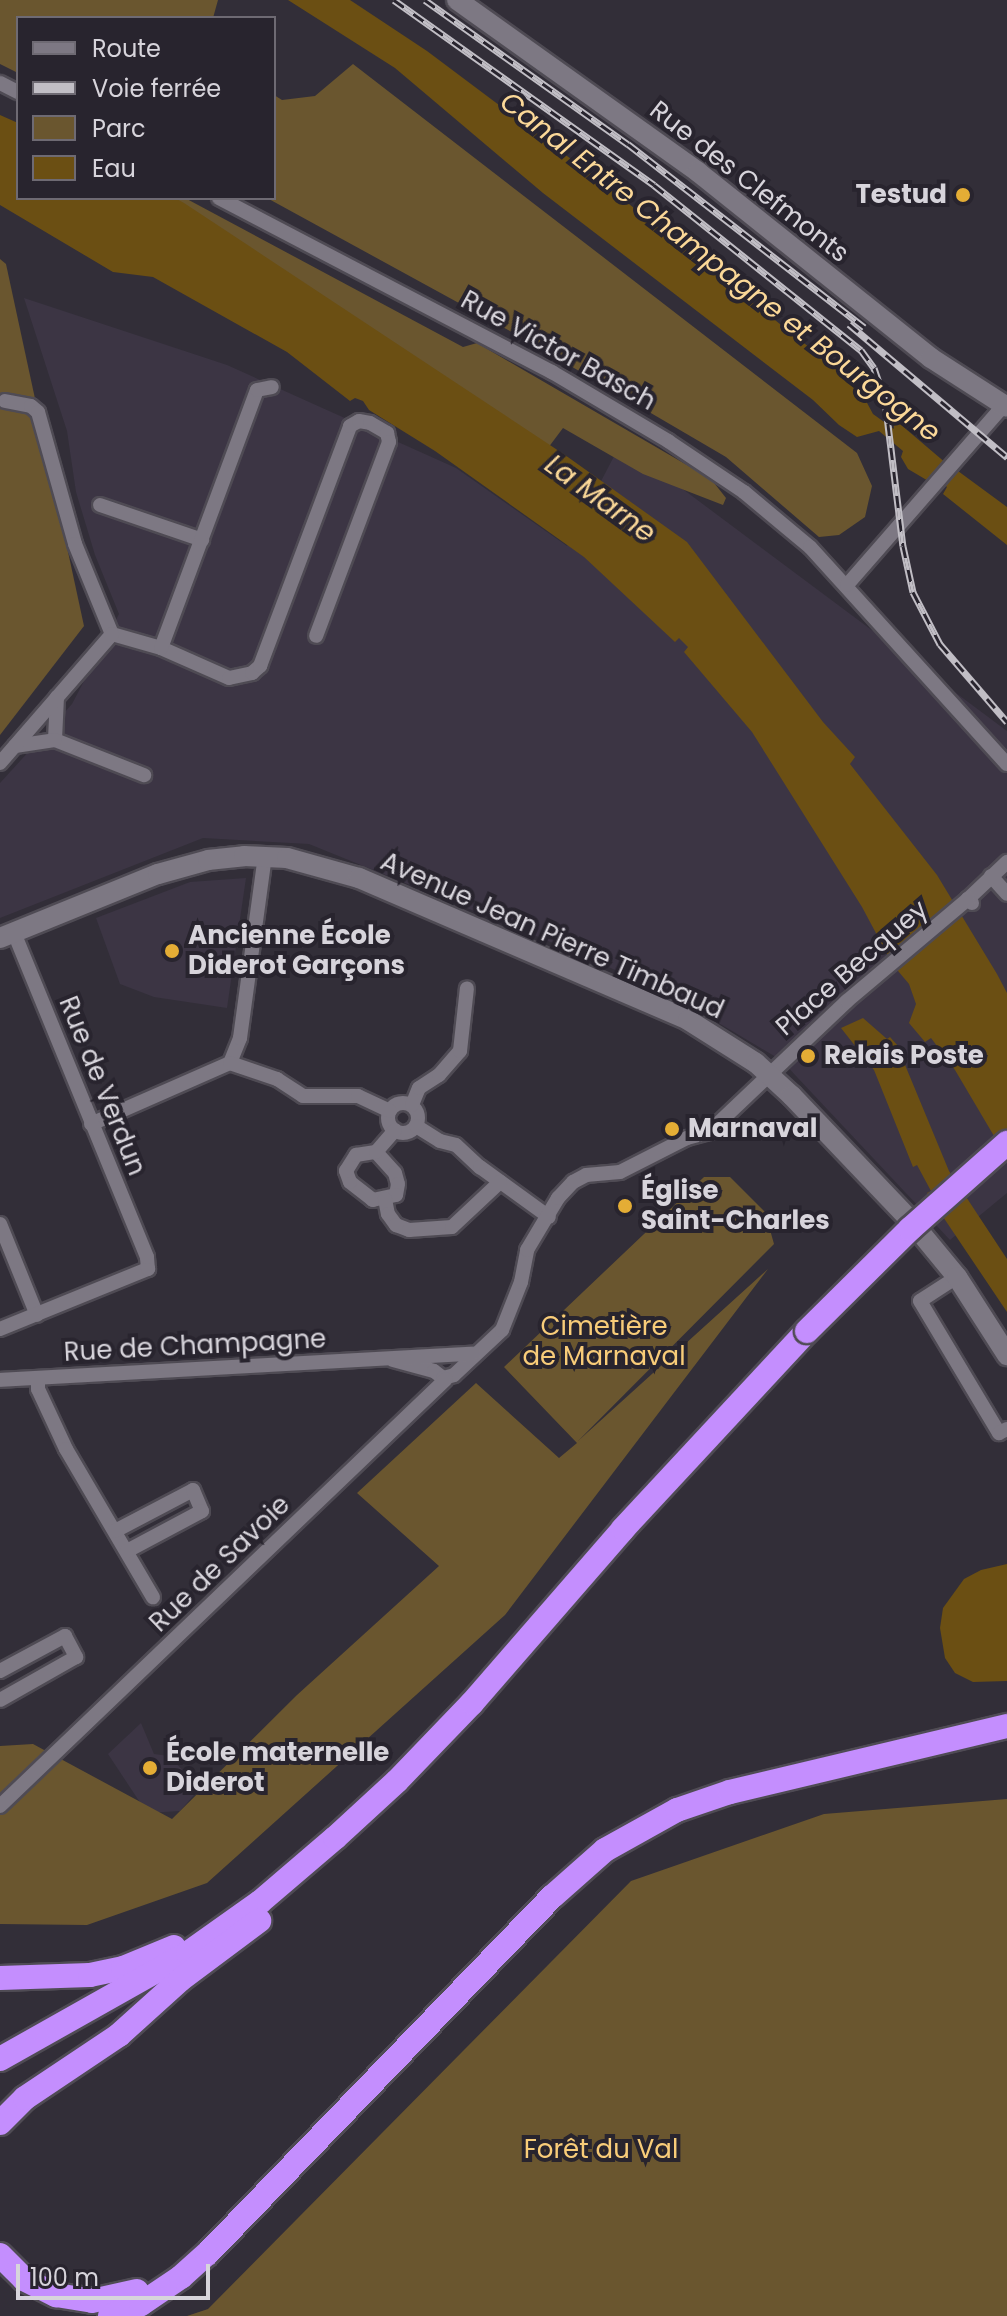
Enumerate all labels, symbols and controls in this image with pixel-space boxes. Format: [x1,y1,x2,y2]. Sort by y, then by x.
legend [16,16,276,200]
text: Route [92,32,161,65]
text: Voie ferrée [92,72,221,105]
water label: Canal Entre Champagne et Bourgogne [493,85,947,449]
street label: Rue des Clefmonts [643,95,855,269]
text: Parc [92,112,146,145]
text: Eau [92,152,136,185]
place label: Testud [855,179,947,211]
marker: Testud [954,186,972,204]
street label: Rue Victor Basch [455,285,661,417]
water label: La Marne [538,448,662,550]
street label: Avenue Jean Pierre Timbaud [376,846,728,1026]
street label: Place Becquey [770,894,934,1042]
place label: Ancienne École Diderot Garçons [188,920,405,982]
marker: Ancienne École Diderot Garçons [163,942,181,960]
street label: Rue de Verdun [52,992,152,1180]
place label: Relais Poste [824,1040,984,1072]
marker: Relais Poste [799,1047,817,1065]
place label: Marnaval [688,1113,817,1145]
marker: Marnaval [663,1120,681,1138]
place label: Église Saint-Charles [641,1175,830,1236]
marker: Église Saint-Charles [616,1197,634,1215]
park label: Cimetière de Marnaval [522,1311,686,1372]
street label: Rue de Champagne [63,1324,327,1368]
street label: Rue de Savoie [143,1489,297,1639]
place label: École maternelle Diderot [166,1737,389,1798]
marker: École maternelle Diderot [141,1759,159,1777]
park label: Forêt du Val [524,2134,678,2166]
scale bar [20,2248,214,2298]
text: 100 m [30,2261,99,2294]

